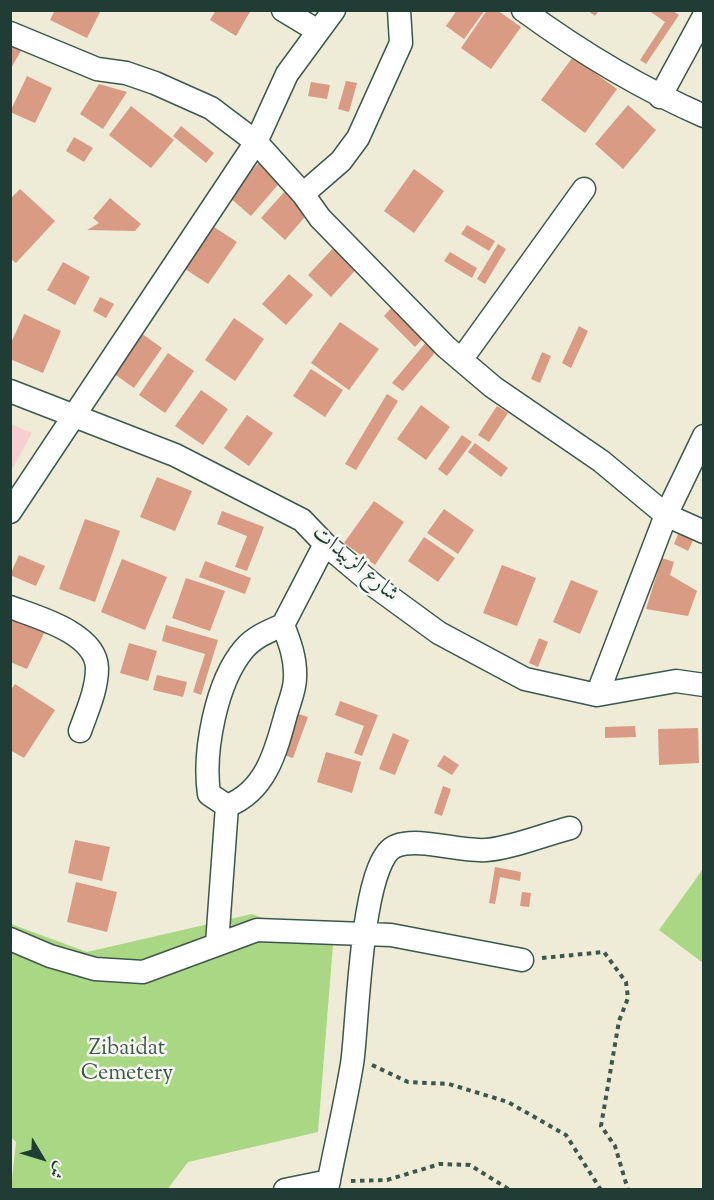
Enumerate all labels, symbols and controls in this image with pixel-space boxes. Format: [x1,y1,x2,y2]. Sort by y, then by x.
street label: شارع الزبيدات [305,521,403,609]
park label: Zibaidat Cemetery [81,1037,173,1088]
north arrow [12,1128,72,1188]
text: ش [43,1156,71,1183]

